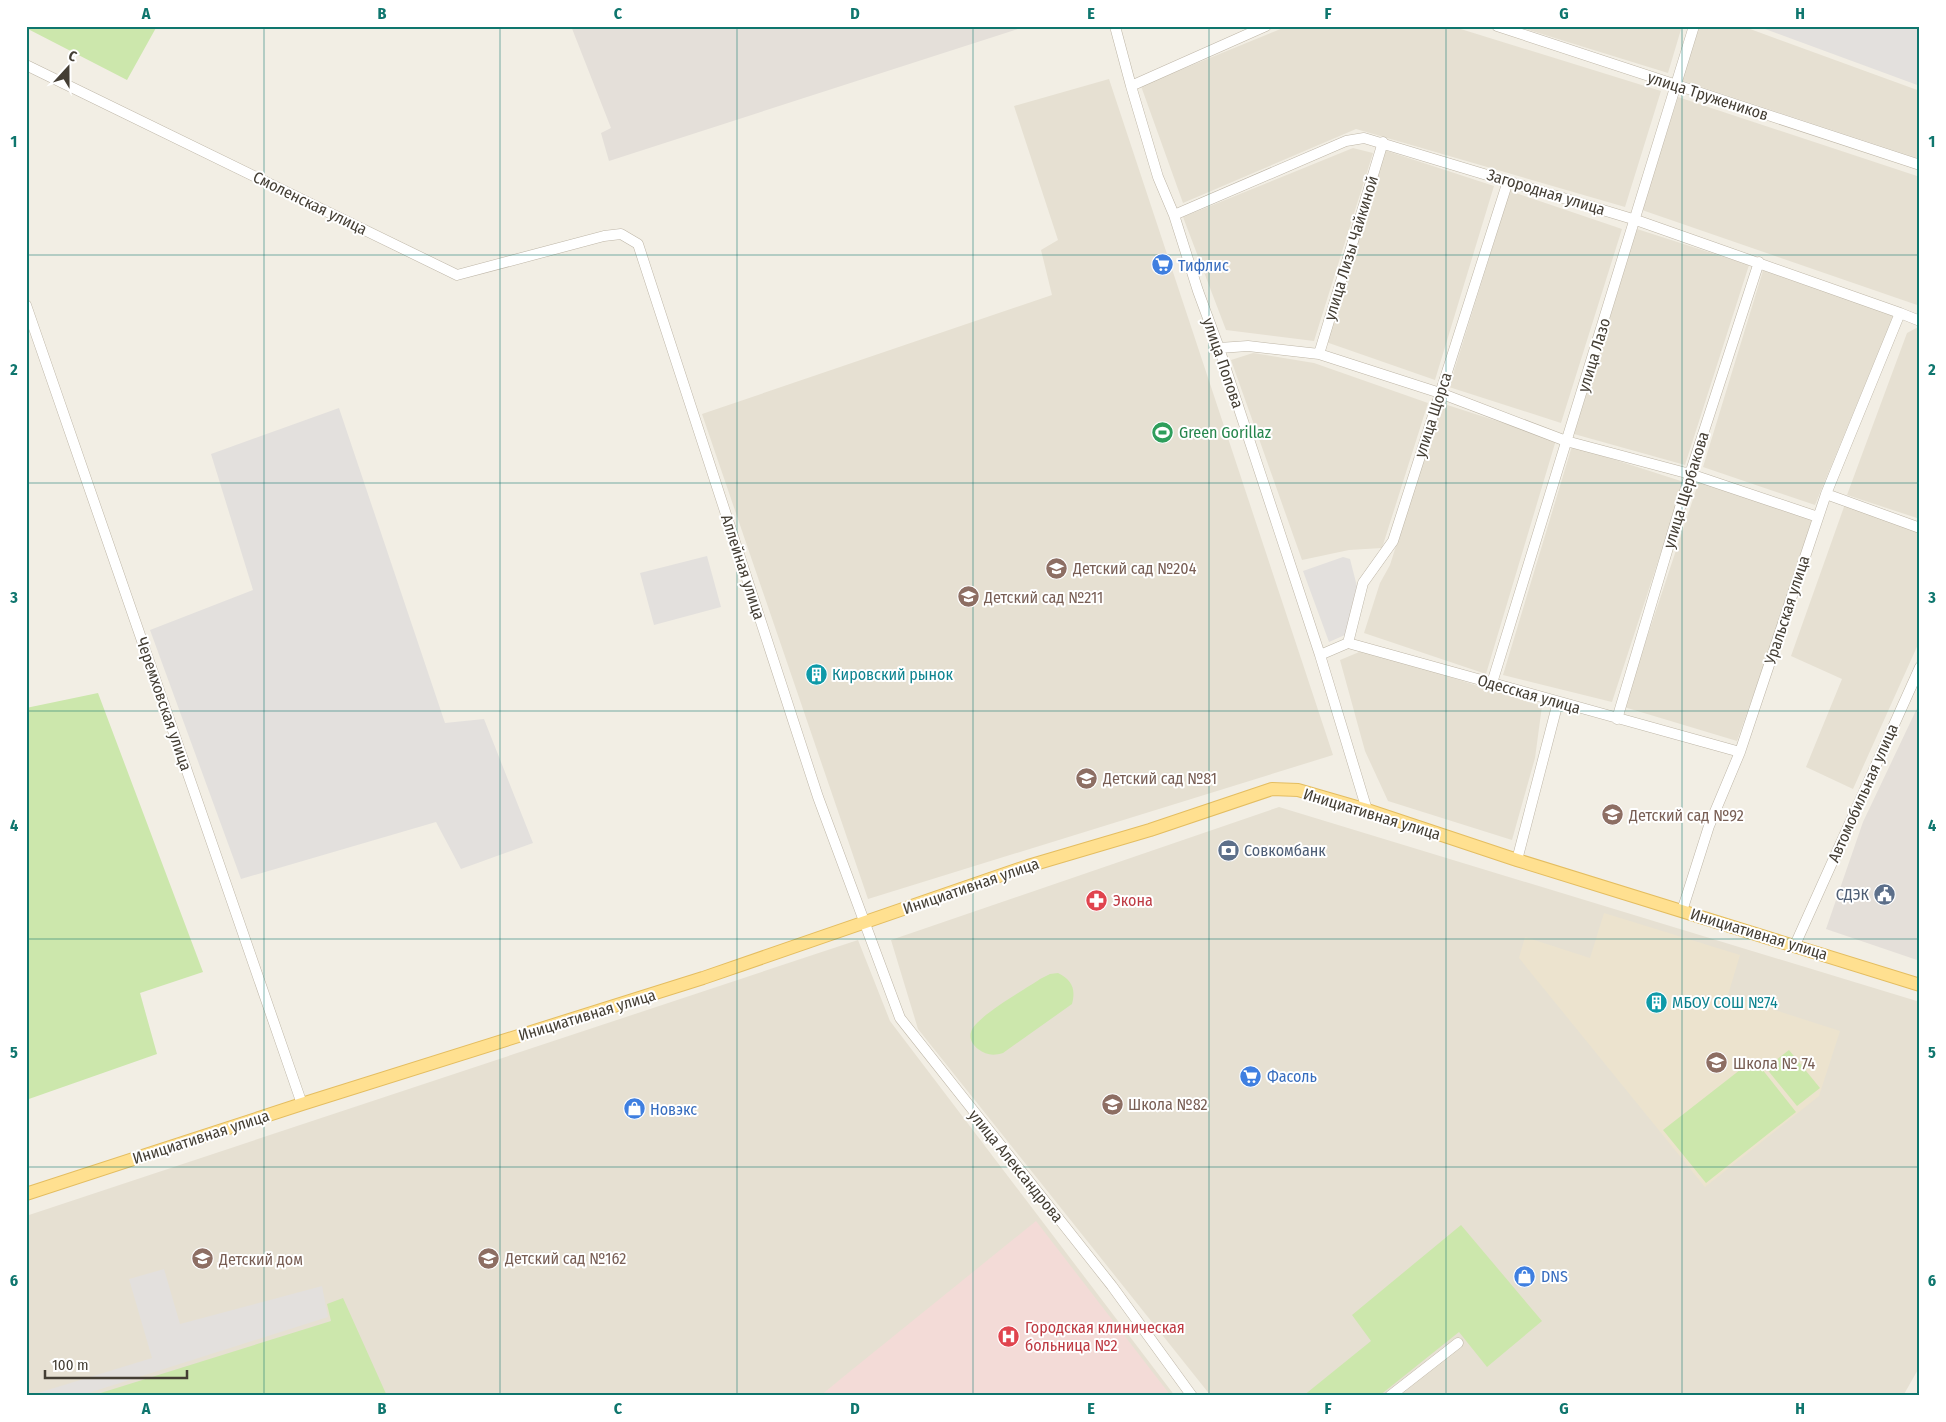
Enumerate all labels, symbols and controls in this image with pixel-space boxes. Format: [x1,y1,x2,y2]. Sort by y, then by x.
text: A [141,4,151,23]
text: B [378,4,387,23]
text: C [614,4,623,23]
text: D [850,4,860,23]
text: E [1087,4,1095,23]
text: F [1324,4,1332,23]
text: G [1559,4,1569,23]
text: H [1795,4,1805,23]
north arrow [42,42,92,92]
text: С [66,47,80,66]
street label: улица Тружеников [1645,68,1771,124]
text: 1 [11,132,17,151]
text: 1 [1929,132,1935,151]
street label: Загородная улица [1485,165,1608,219]
street label: Смоленская улица [250,167,370,239]
street label: улица Лизы Чайкиной [1320,173,1382,323]
supermarket icon: Тифлис [1150,253,1174,277]
place label: Тифлис [1178,256,1229,275]
street label: улица Попова [1199,315,1247,411]
street label: улица Лазо [1574,316,1614,394]
text: 2 [9,360,18,379]
text: 2 [1927,360,1936,379]
street label: улица Щорса [1410,370,1456,460]
sports icon: Green Gorillaz [1151,420,1175,444]
place label: Green Gorillaz [1179,423,1271,442]
street label: улица Щербакова [1659,429,1713,551]
street label: Аллейная улица [717,512,769,622]
street label: Уральская улица [1760,553,1814,668]
school or university icon: Детский сад №204 [1045,556,1069,580]
place label: Детский сад №204 [1072,559,1197,578]
school or university icon: Детский сад №211 [956,585,980,609]
text: 3 [9,588,18,607]
place label: Детский сад №211 [983,588,1103,607]
text: 3 [1927,588,1936,607]
street label: Черемховская улица [132,635,196,773]
building icon: Кировский рынок [804,662,828,686]
place label: Кировский рынок [832,665,953,684]
street label: Одесская улица [1475,670,1583,718]
street label: Автомобильная улица [1824,721,1902,865]
school or university icon: Детский сад №81 [1075,766,1099,790]
place label: Детский сад №81 [1102,769,1217,788]
street label: Инициативная улица [1301,784,1443,844]
school or university icon: Детский сад №92 [1601,803,1625,827]
place label: Детский сад №92 [1628,806,1744,825]
text: 4 [10,816,18,835]
text: 4 [1928,816,1936,835]
bank icon: Совкомбанк [1216,838,1240,862]
place label: Совкомбанк [1244,841,1326,860]
street label: Инициативная улица [900,854,1042,918]
public building icon: СДЭК [1873,882,1897,906]
place label: СДЭК [1836,885,1869,904]
pharmacy icon: Экона [1085,888,1109,912]
place label: Экона [1113,891,1153,910]
street label: Инициативная улица [1688,904,1830,964]
street label: Инициативная улица [516,985,658,1045]
building icon: МБОУ СОШ №74 [1644,990,1668,1014]
place label: МБОУ СОШ №74 [1672,993,1778,1012]
text: 5 [10,1043,18,1062]
text: 5 [1928,1043,1936,1062]
school or university icon: Школа № 74 [1705,1051,1729,1075]
place label: Школа № 74 [1733,1054,1815,1073]
supermarket icon: Фасоль [1239,1064,1263,1088]
place label: Фасоль [1267,1067,1317,1086]
school or university icon: Школа №82 [1100,1092,1124,1116]
place label: Школа №82 [1128,1095,1208,1114]
shop icon: Новэкс [622,1097,646,1121]
place label: Новэкс [650,1100,697,1119]
street label: Инициативная улица [130,1106,272,1168]
street label: улица Александрова [965,1106,1067,1226]
school or university icon: Детский сад №162 [477,1246,501,1270]
school or university icon: Детский дом [191,1247,215,1271]
place label: Детский сад №162 [504,1249,626,1268]
place label: Детский дом [218,1250,303,1269]
shop icon: DNS [1513,1264,1537,1288]
place label: DNS [1541,1267,1568,1286]
text: 6 [10,1271,18,1290]
text: 6 [1928,1271,1936,1290]
place label: Городская клиническая больница №2 [1025,1318,1185,1355]
hospital icon: Городская клиническая больница №2 [997,1324,1021,1348]
scale bar [45,1347,188,1379]
text: 100 m [52,1356,89,1374]
text: A [141,1399,151,1418]
text: B [378,1399,387,1418]
text: C [614,1399,623,1418]
text: D [850,1399,860,1418]
text: E [1087,1399,1095,1418]
text: F [1324,1399,1332,1418]
text: G [1559,1399,1569,1418]
text: H [1795,1399,1805,1418]

